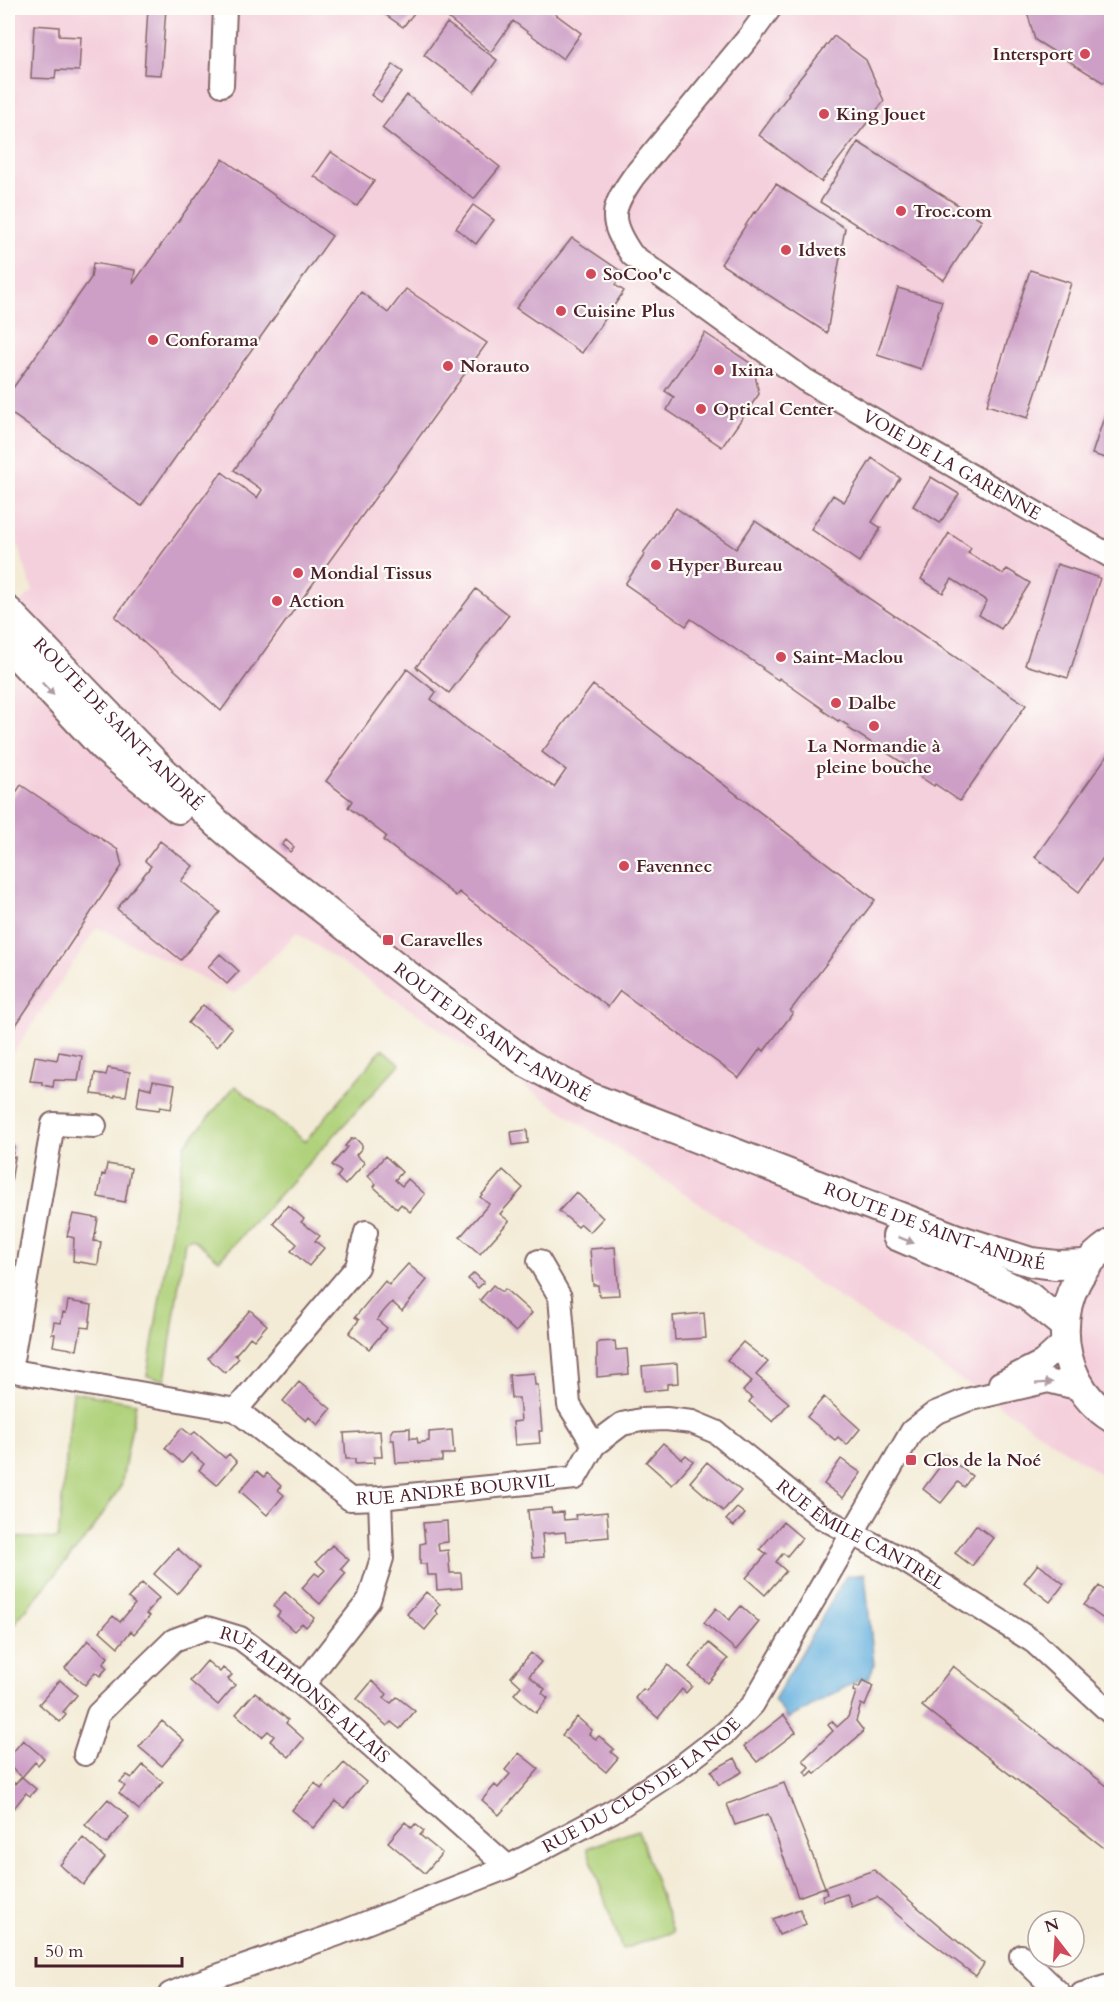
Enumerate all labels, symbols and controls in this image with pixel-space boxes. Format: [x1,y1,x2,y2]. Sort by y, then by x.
place label: Intersport [993,42,1074,67]
marker: Intersport [1078,47,1092,61]
place label: King Jouet [836,102,926,127]
marker: King Jouet [817,107,831,121]
place label: Troc.com [913,199,992,224]
marker: Troc.com [894,204,908,218]
place label: Idvets [798,238,846,263]
marker: Idvets [779,243,793,257]
place label: SoCoo'c [603,262,672,287]
marker: SoCoo'c [584,267,598,281]
place label: Cuisine Plus [573,299,675,324]
marker: Cuisine Plus [554,304,568,318]
place label: Conforama [165,328,258,353]
marker: Conforama [146,333,160,347]
place label: Norauto [460,354,530,379]
place label: Ixina [731,358,774,383]
marker: Norauto [441,359,455,373]
marker: Ixina [712,363,726,377]
place label: Optical Center [713,397,834,422]
marker: Optical Center [694,402,708,416]
street label: VOIE DE LA GARENNE [857,404,1045,526]
place label: Hyper Bureau [668,553,783,578]
marker: Hyper Bureau [649,558,663,572]
place label: Mondial Tissus [310,561,432,586]
marker: Mondial Tissus [291,566,305,580]
place label: Action [289,589,345,614]
marker: Action [270,594,284,608]
street label: ROUTE DE SAINT-ANDRÉ [27,632,209,816]
place label: Saint-Maclou [793,645,904,670]
marker: Saint-Maclou [774,650,788,664]
one-way arrow [40,682,54,696]
place label: Dalbe [848,691,896,716]
marker: Dalbe [829,696,843,710]
marker: La Normandie à pleine bouche [867,719,881,733]
place label: La Normandie à pleine bouche [807,734,941,780]
place label: Favennec [636,854,713,879]
marker: Favennec [617,859,631,873]
place label: Caravelles [400,928,483,953]
marker: Caravelles [381,933,395,947]
street label: ROUTE DE SAINT-ANDRÉ [388,957,595,1108]
street label: ROUTE DE SAINT-ANDRÉ [820,1177,1047,1277]
one-way arrow [897,1236,915,1245]
one-way arrow [1035,1379,1054,1388]
place label: Clos de la Noé [923,1448,1042,1473]
marker: Clos de la Noé [904,1453,918,1467]
street label: RUE ANDRÉ BOURVIL [356,1468,556,1512]
street label: RUE ÉMILE CANTREL [771,1474,950,1596]
street label: RUE ALPHONSE ALLAIS [217,1621,395,1769]
street label: RUE DU CLOS DE LA NOE [538,1712,747,1859]
north arrow [1026,1909,1086,1969]
text: N [1042,1913,1062,1938]
scale bar [36,1930,182,1968]
text: 50 m [45,1939,84,1964]

